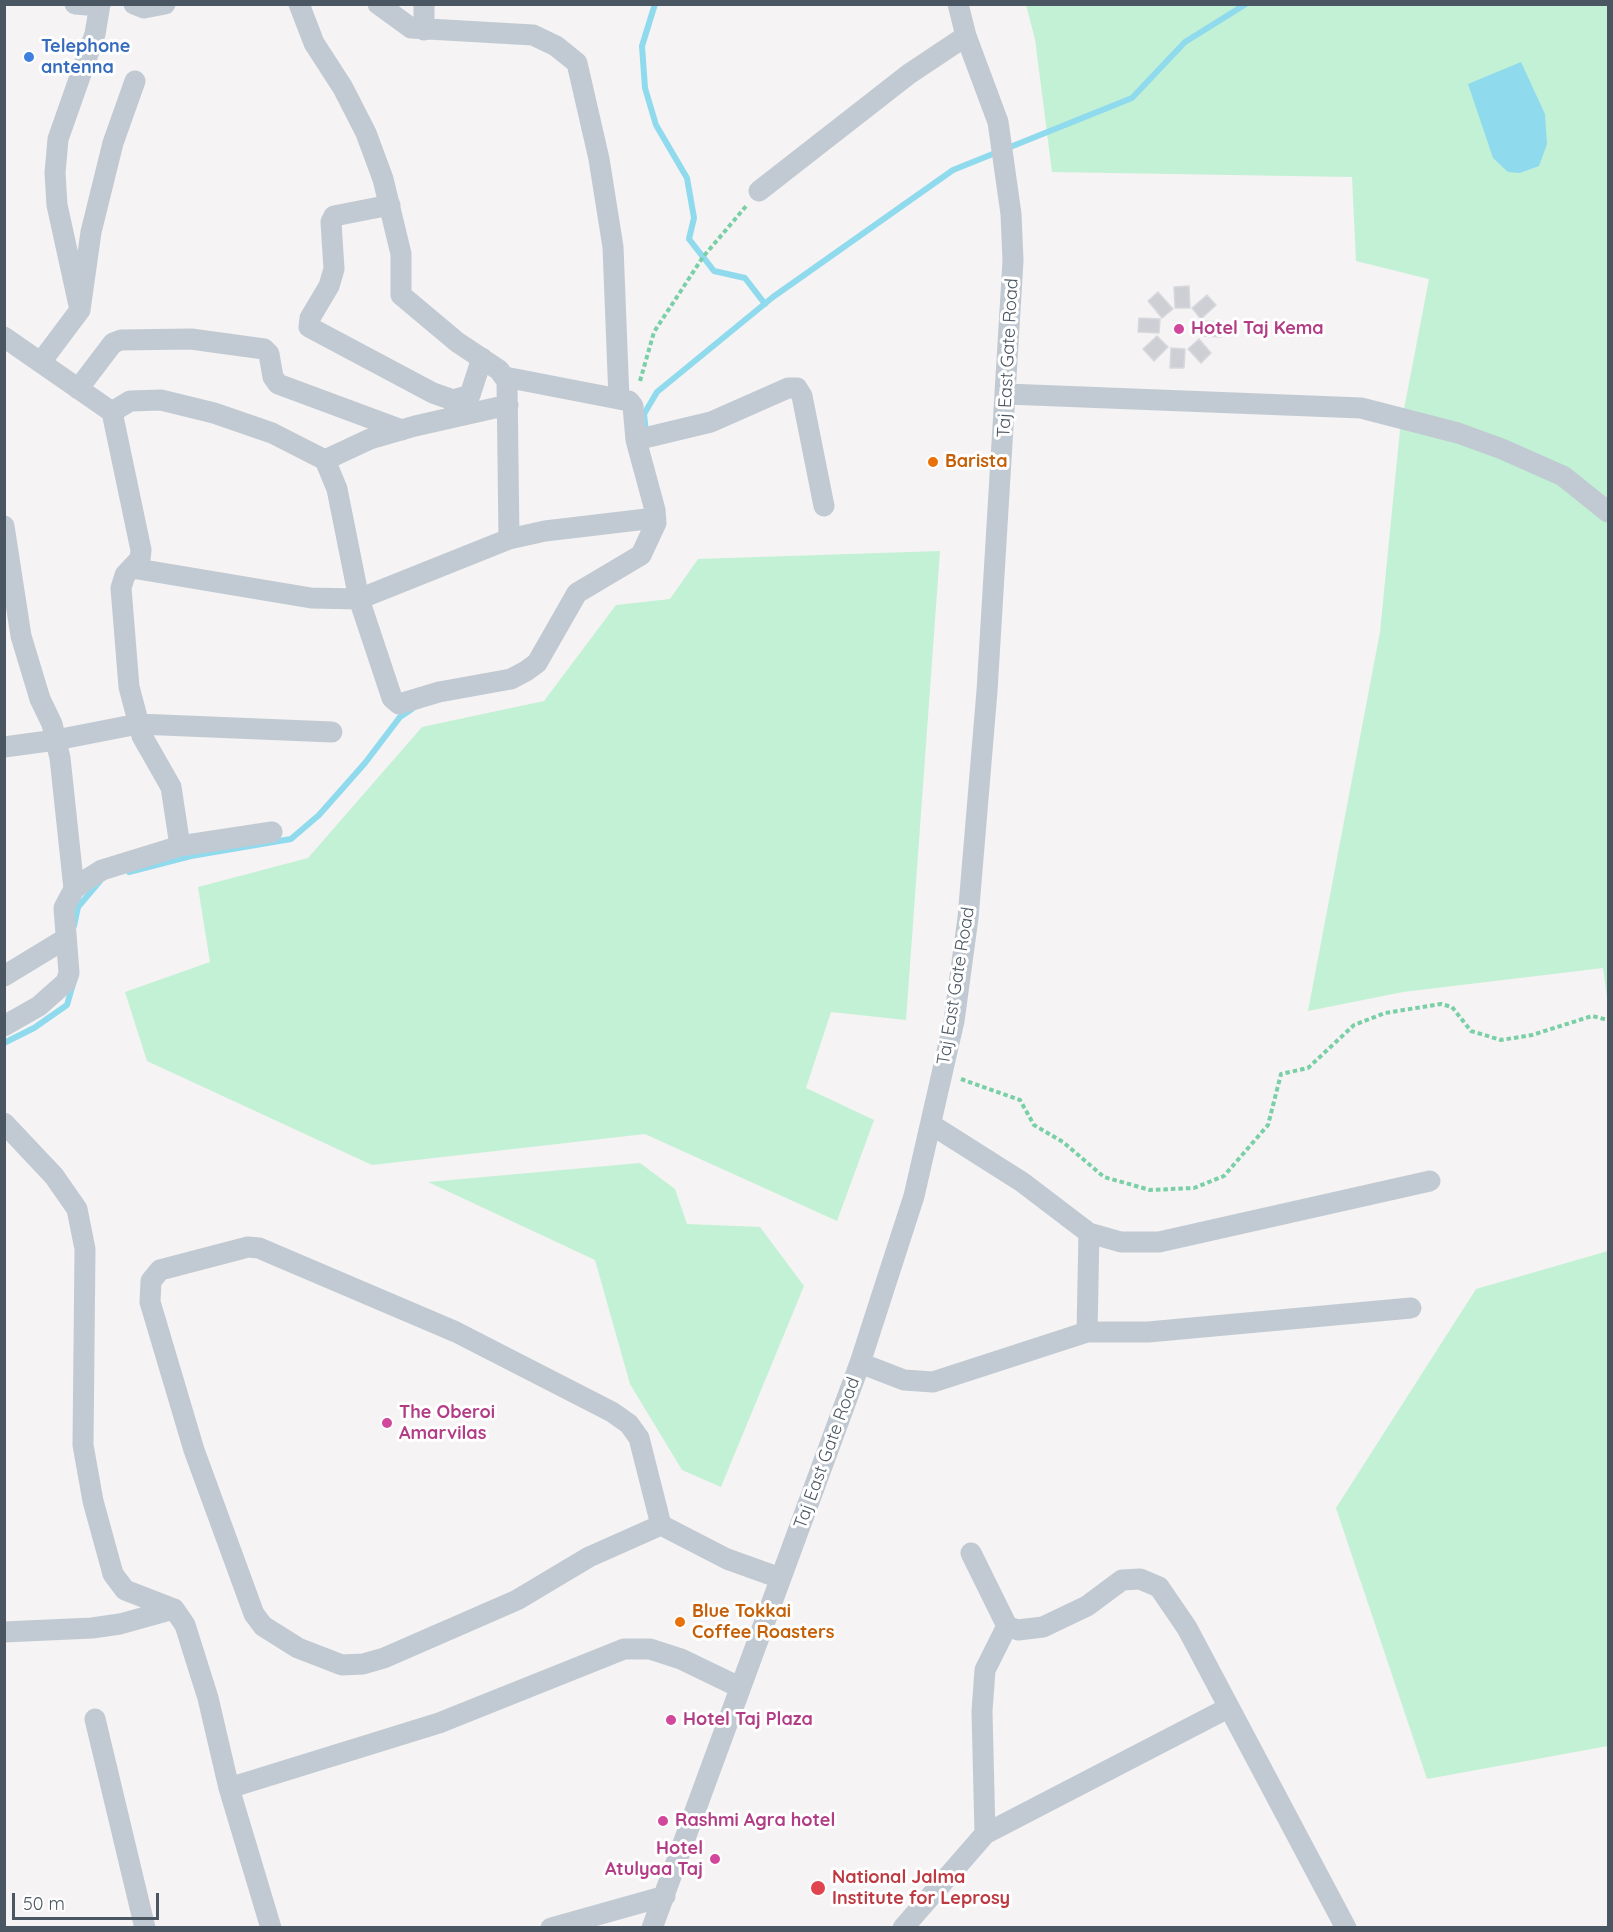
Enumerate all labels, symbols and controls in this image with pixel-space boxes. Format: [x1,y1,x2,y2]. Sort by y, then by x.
place label: Telephone antenna [41,36,130,78]
marker: Telephone antenna [22,50,36,64]
street label: Taj East Gate Road [993,278,1023,438]
place label: Hotel Taj Kema [1191,318,1324,340]
marker: Hotel Taj Kema [1172,322,1186,336]
place label: Barista [945,451,1007,473]
marker: Barista [926,455,940,469]
street label: Taj East Gate Road [933,905,979,1067]
street label: Taj East Gate Road [790,1374,864,1532]
place label: The Oberoi Amarvilas [399,1402,495,1444]
marker: The Oberoi Amarvilas [380,1416,394,1430]
place label: Blue Tokkai Coffee Roasters [692,1601,834,1644]
marker: Blue Tokkai Coffee Roasters [673,1615,687,1629]
place label: Hotel Taj Plaza [683,1709,813,1731]
marker: Hotel Taj Plaza [664,1713,678,1727]
place label: Rashmi Agra hotel [675,1810,835,1832]
marker: Rashmi Agra hotel [656,1814,670,1828]
place label: Hotel Atulyaa Taj [605,1838,703,1880]
marker: Hotel Atulyaa Taj [708,1852,722,1866]
place label: National Jalma Institute for Leprosy [832,1867,1010,1910]
marker: National Jalma Institute for Leprosy [809,1879,827,1897]
scale bar [15,1881,162,1919]
text: 50 m [23,1892,65,1915]

